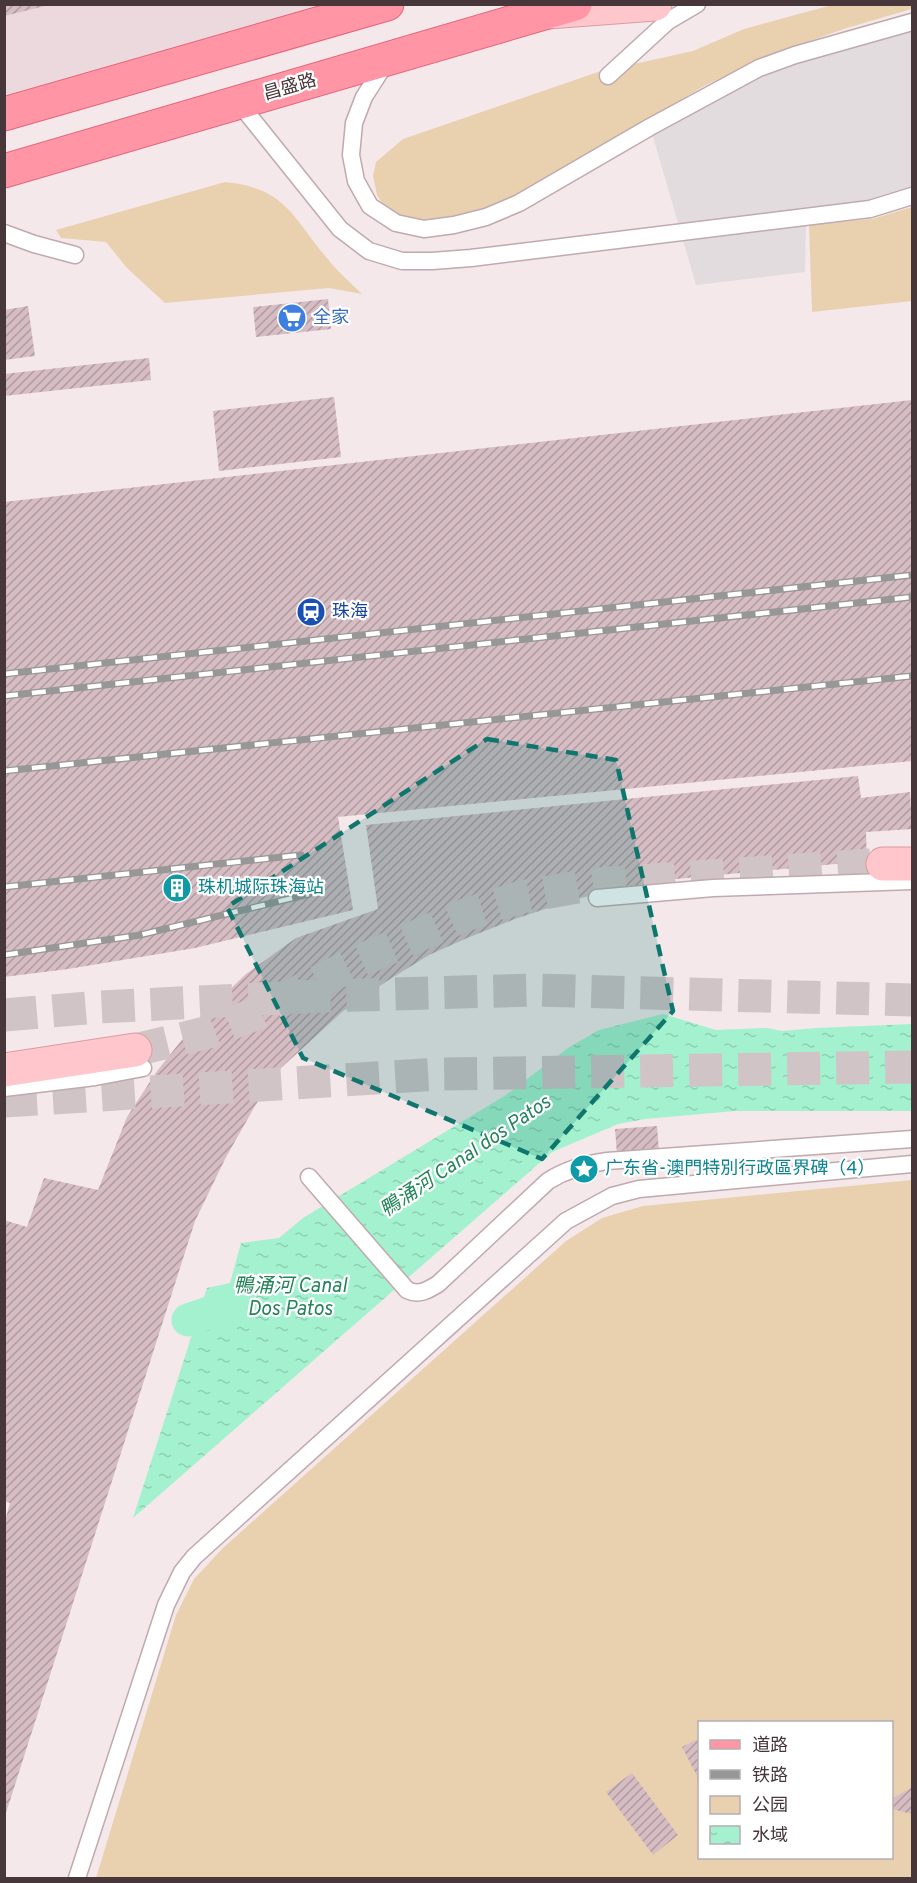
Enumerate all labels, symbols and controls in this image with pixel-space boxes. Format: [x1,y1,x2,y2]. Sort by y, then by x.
street label: 昌盛路 [261,70,319,106]
supermarket icon: 全家 [276,302,308,334]
place label: 全家 [313,307,349,330]
station icon: 珠海 [295,596,327,628]
place label: 珠海 [332,601,368,624]
building icon: 珠机城际珠海站 [161,872,193,904]
place label: 珠机城际珠海站 [198,877,324,900]
water label: 鴨涌河 Canal dos Patos [375,1090,557,1224]
place icon: 广东省-澳門特別行政區界碑（4） [568,1153,600,1185]
place label: 广东省-澳門特別行政區界碑（4） [605,1158,875,1181]
water label: 鴨涌河 Canal Dos Patos [233,1274,348,1323]
legend [698,1721,893,1859]
text: 道路 [752,1735,788,1758]
text: 铁路 [752,1765,788,1788]
text: 公园 [752,1795,788,1818]
text: 水域 [752,1825,788,1848]

